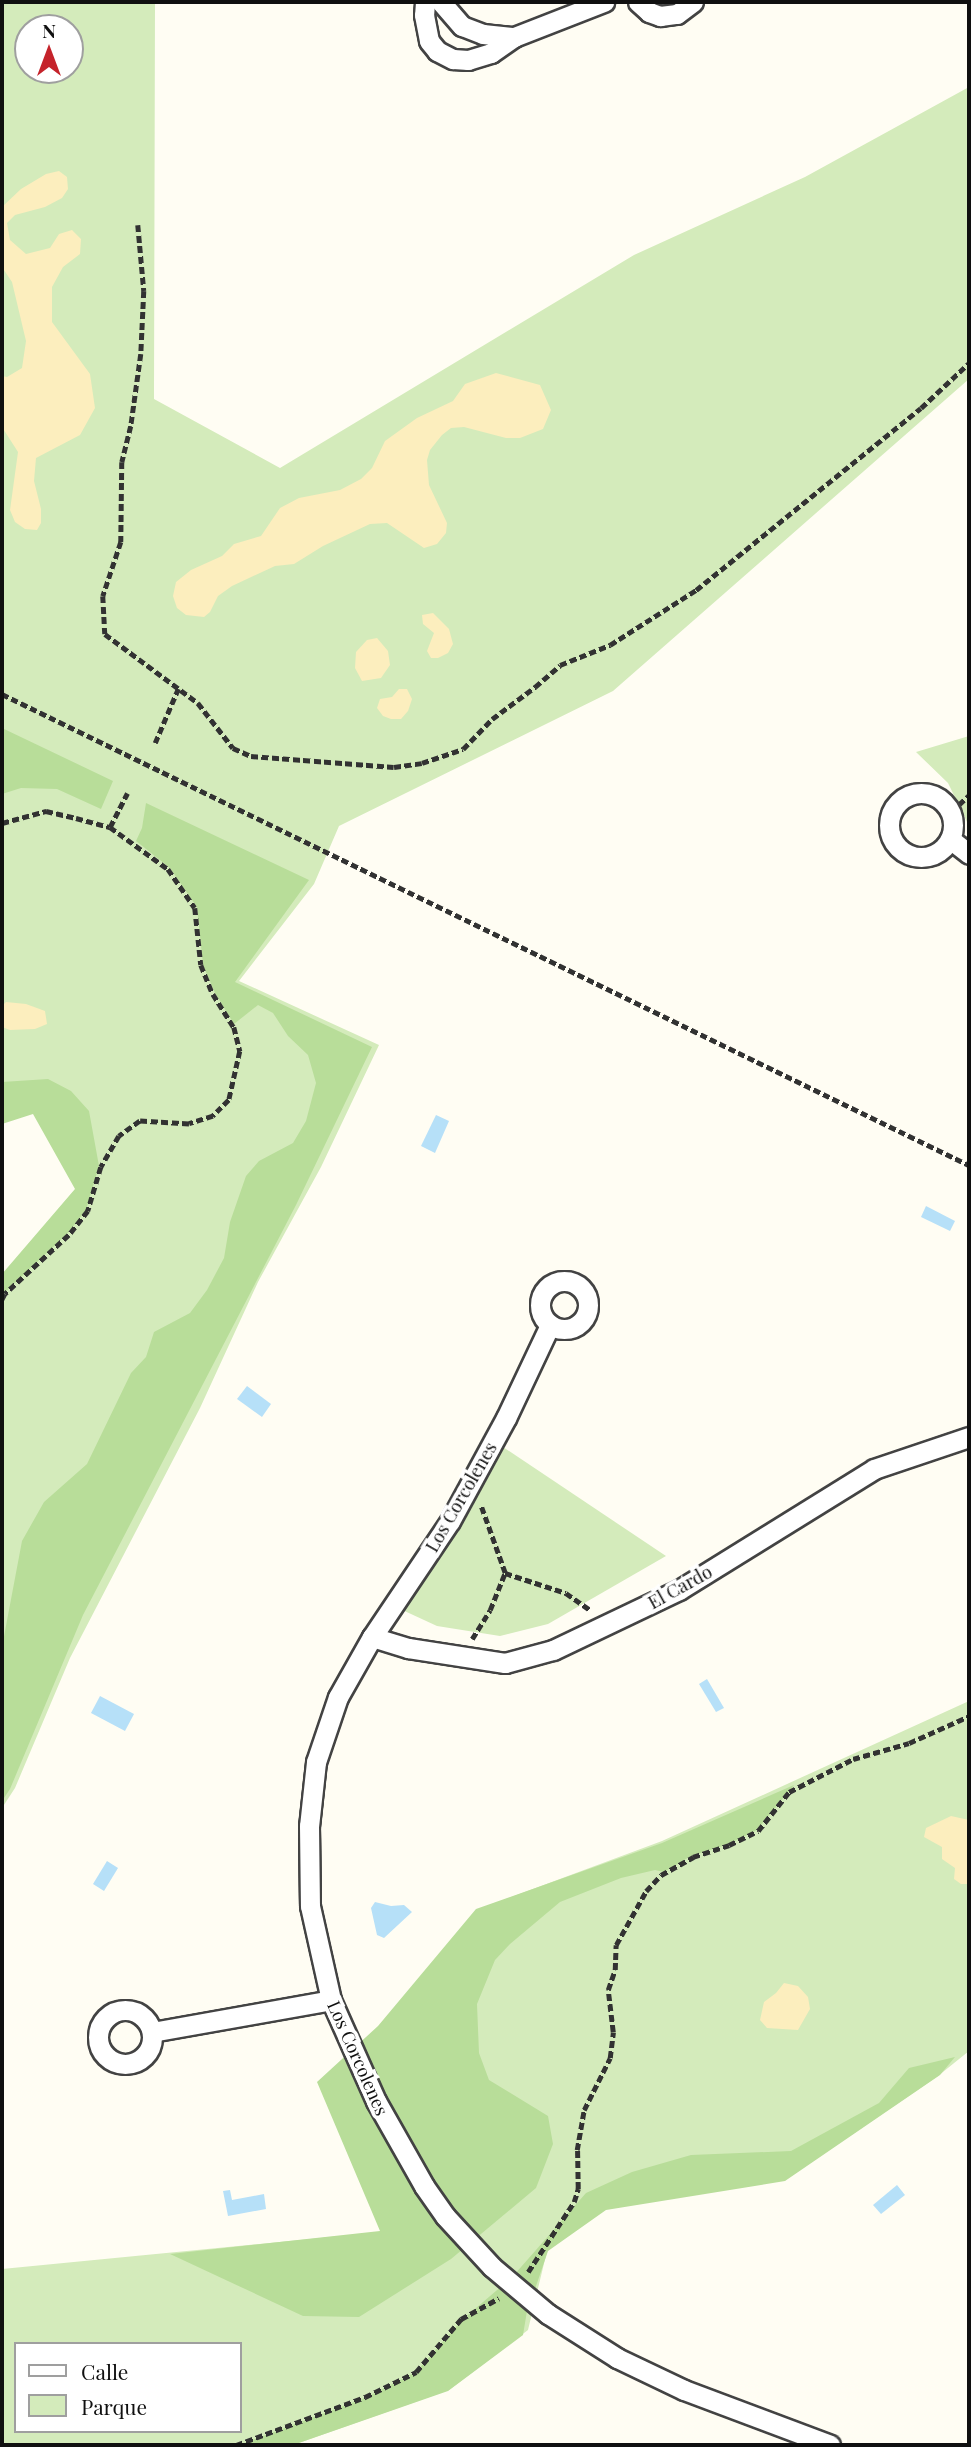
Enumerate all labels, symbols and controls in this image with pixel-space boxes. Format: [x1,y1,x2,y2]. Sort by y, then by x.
north arrow [14,14,84,84]
text: N [42,17,56,43]
street label: Los Corcolenes [421,1438,501,1556]
street label: El Cardo [644,1561,716,1613]
street label: Los Corcolenes [323,1997,393,2119]
legend [14,2342,242,2433]
text: Calle [81,2357,128,2385]
text: Parque [81,2392,147,2420]

